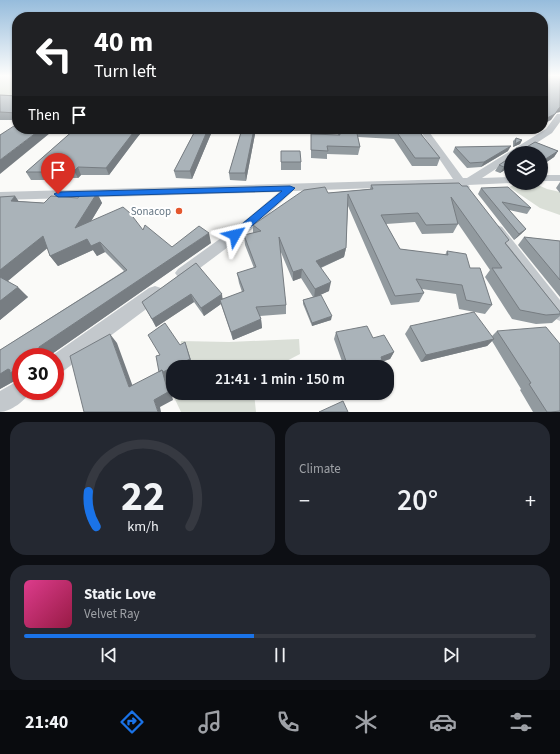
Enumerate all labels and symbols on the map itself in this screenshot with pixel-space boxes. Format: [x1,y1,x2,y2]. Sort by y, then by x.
pin [41,153,75,194]
place label: Sonacop [131,204,171,219]
marker: Sonacop [174,206,184,216]
position arrow [214,214,256,256]
speed limit sign: 30 [12,348,64,400]

